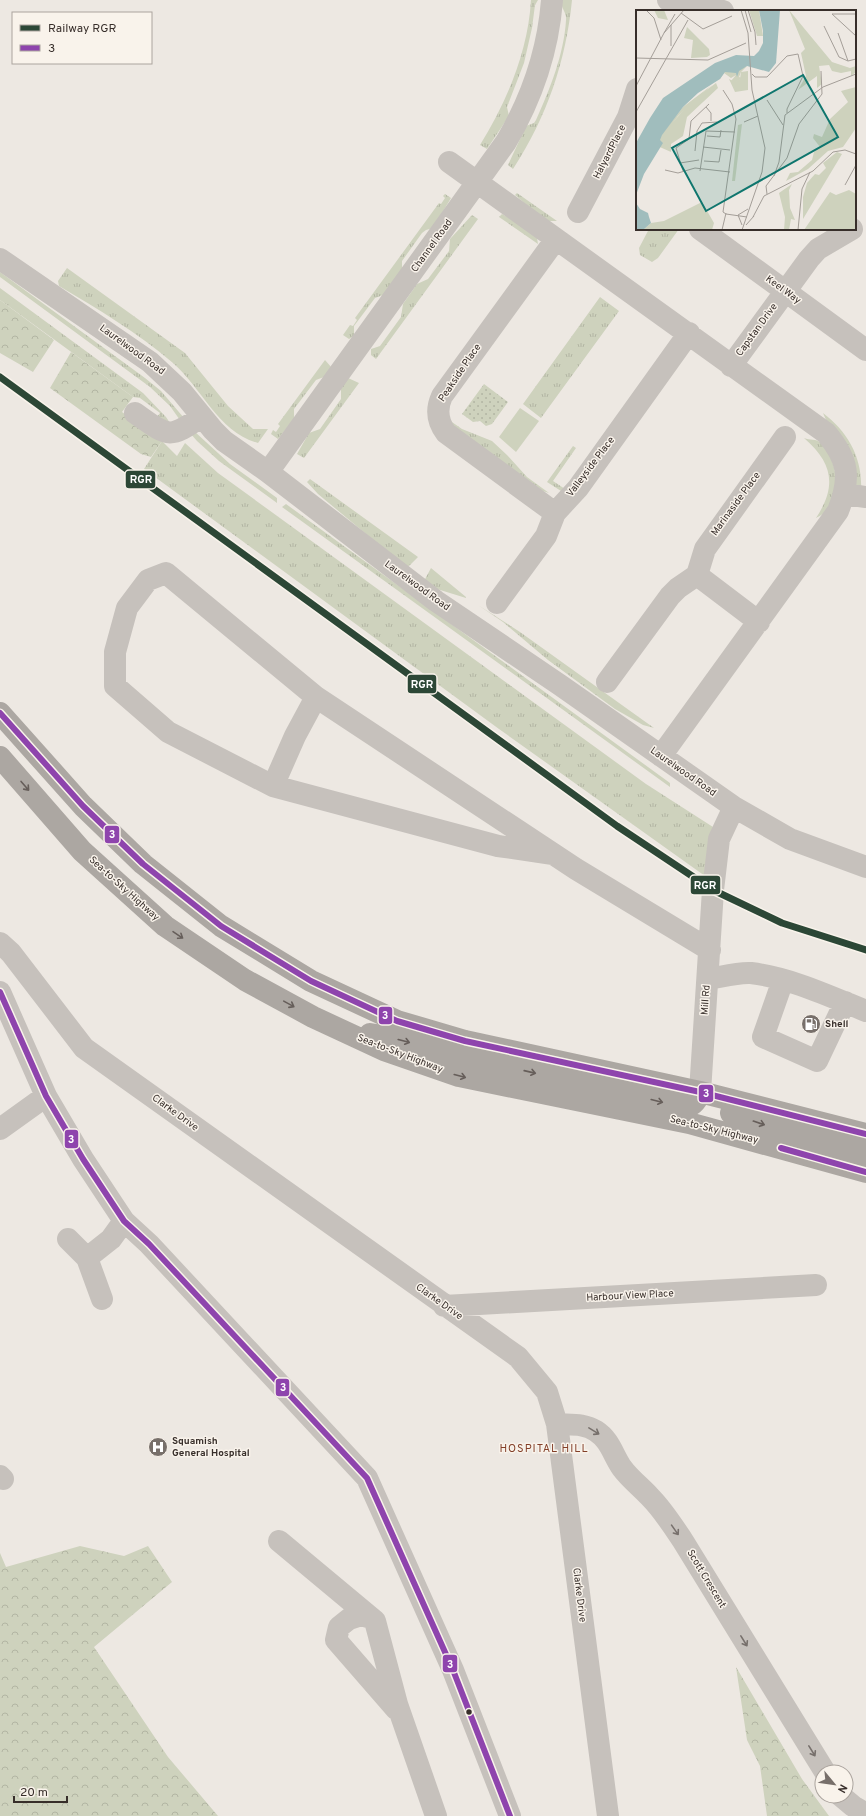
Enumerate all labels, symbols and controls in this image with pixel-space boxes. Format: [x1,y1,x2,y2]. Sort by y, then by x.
inset map [636,10,856,230]
legend [12,12,152,64]
text: Railway RGR [48,21,116,37]
text: 3 [48,41,55,57]
street label: HalyardPlace [591,123,629,181]
street label: Channel Road [408,217,456,275]
street label: Keel Way [763,273,803,307]
street label: Capstan Drive [733,301,781,359]
street label: Laurelwood Road [97,322,167,378]
street label: Peakside Place [436,341,484,405]
street label: Valleyside Place [564,434,618,500]
line badge: RGR [125,470,156,489]
street label: Marinaside Place [708,470,764,538]
text: RGR [130,473,152,487]
street label: Laurelwood Road [382,558,452,614]
line badge: RGR [407,674,437,694]
text: RGR [411,678,433,692]
street label: Laurelwood Road [647,744,719,800]
one-way arrow [21,781,30,792]
line badge: 3 [104,825,120,844]
text: 3 [109,828,115,842]
street label: Sea-to-Sky Highway [86,854,162,924]
line badge: RGR [690,875,721,895]
text: RGR [694,879,716,893]
one-way arrow [173,931,184,939]
street label: Mill Rd [698,984,714,1016]
one-way arrow [282,1001,294,1008]
line badge: 3 [378,1006,393,1025]
text: 3 [382,1009,388,1023]
fuel station icon: Shell [800,1013,822,1035]
place label: Shell [825,1018,849,1031]
street label: Sea-to-Sky Highway [355,1032,445,1076]
one-way arrow [397,1038,410,1045]
one-way arrow [523,1069,536,1077]
one-way arrow [453,1073,466,1080]
line badge: 3 [698,1084,714,1103]
text: 3 [703,1087,709,1101]
street label: Clarke Drive [149,1092,201,1134]
one-way arrow [650,1098,663,1105]
street label: Sea-to-Sky Highway [668,1113,760,1147]
one-way arrow [753,1119,765,1127]
line badge: 3 [64,1129,79,1149]
text: 3 [68,1133,74,1147]
street label: Clarke Drive [413,1281,465,1323]
street label: Harbour View Place [586,1287,674,1305]
line badge: 3 [275,1378,290,1397]
text: 3 [280,1381,286,1395]
one-way arrow [588,1427,600,1435]
place label: Squamish General Hospital [172,1435,250,1460]
hospital icon: Squamish General Hospital [147,1436,169,1458]
district label: HOSPITAL HILL [499,1442,589,1456]
one-way arrow [671,1525,680,1536]
street label: Scott Crescent [683,1547,729,1611]
street label: Clarke Drive [569,1567,589,1623]
one-way arrow [740,1635,749,1646]
line badge: 3 [442,1654,458,1673]
text: 3 [447,1658,453,1672]
unlabelled marker [464,1707,474,1717]
one-way arrow [808,1746,816,1757]
north arrow [814,1764,854,1804]
scale bar [14,1778,67,1804]
text: N [834,1782,850,1795]
text: 20 m [20,1785,48,1801]

